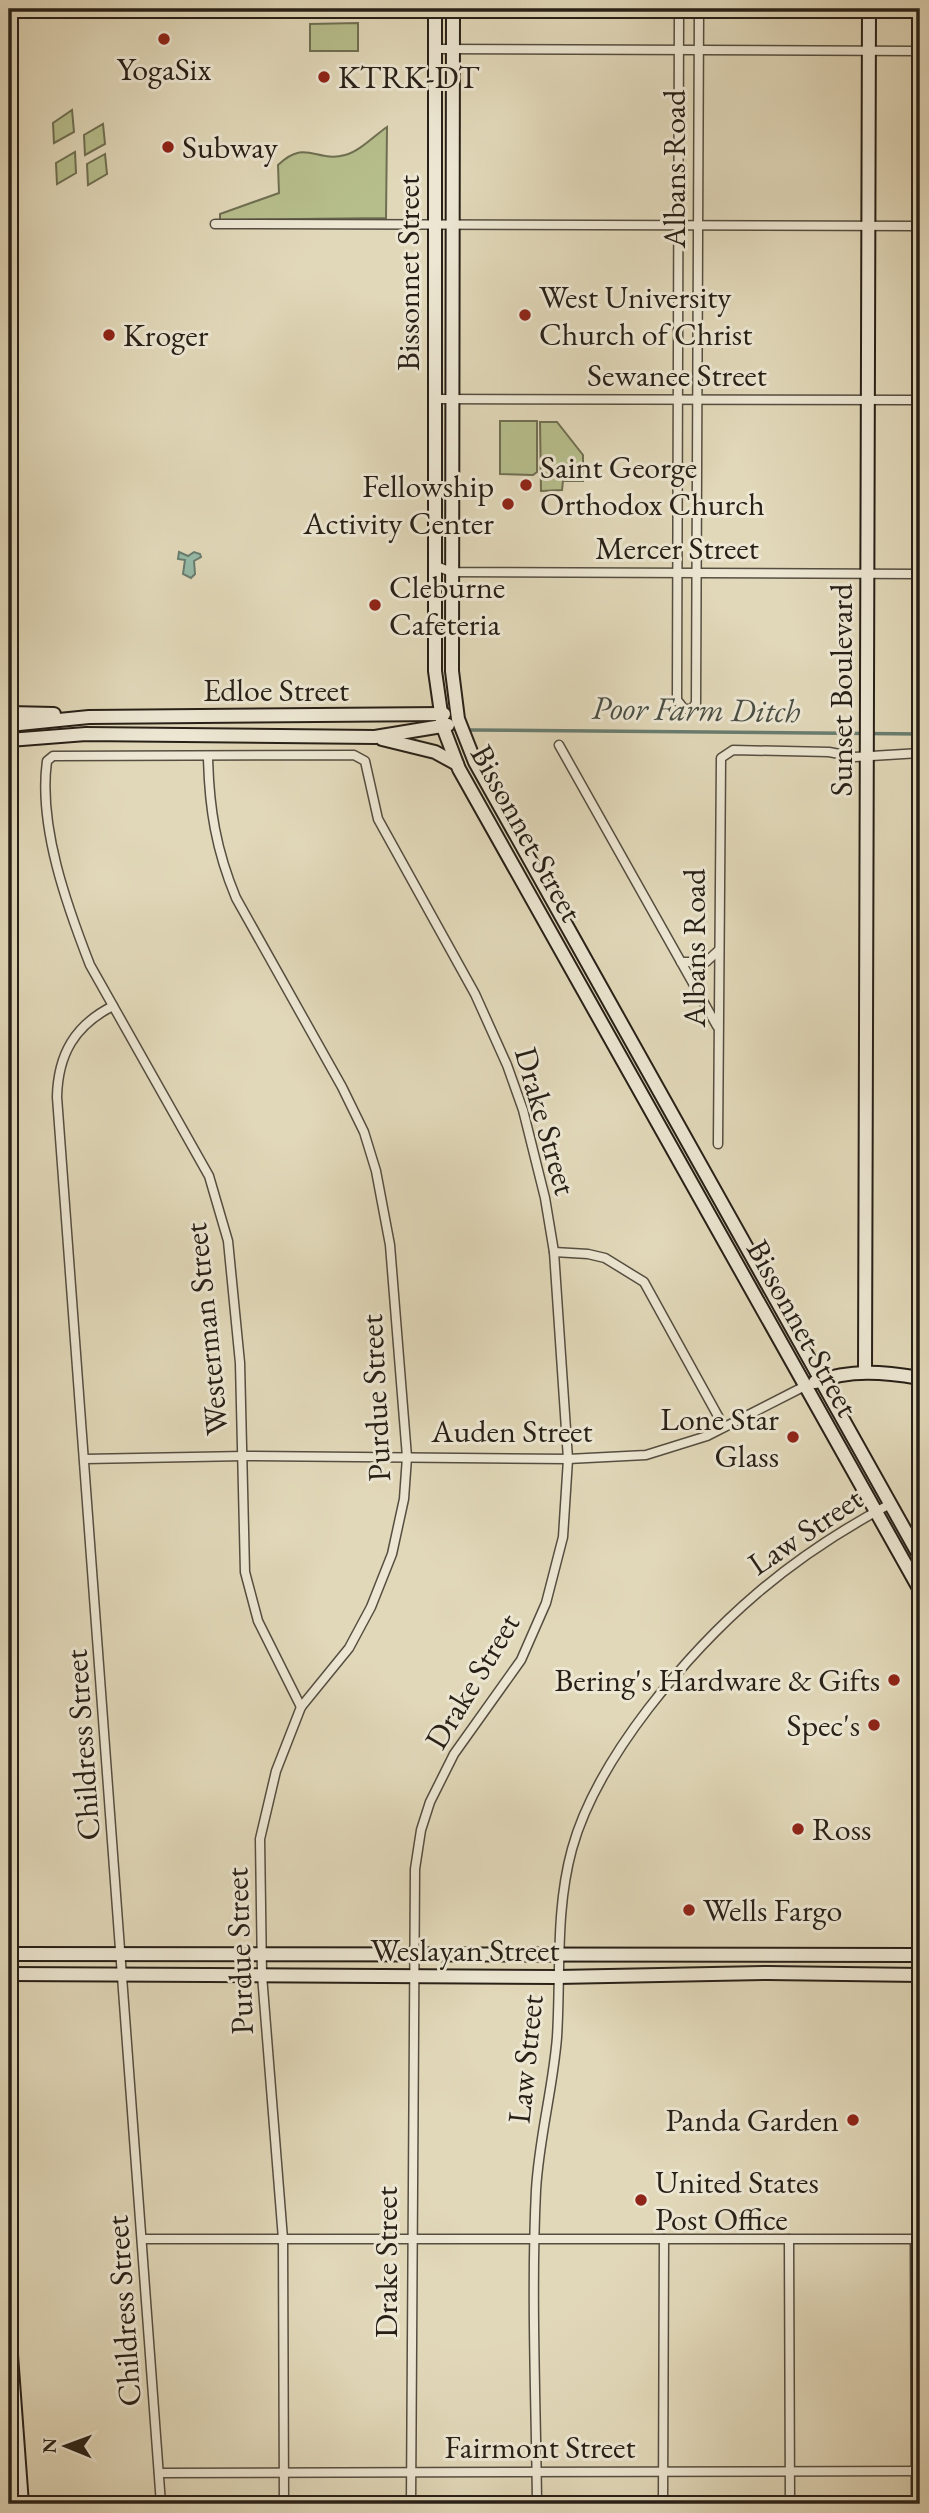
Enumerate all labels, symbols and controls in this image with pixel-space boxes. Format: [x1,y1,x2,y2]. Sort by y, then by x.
marker: YogaSix [156,31,172,47]
place label: YogaSix [117,48,211,90]
place label: KTRK-DT [338,56,480,98]
marker: KTRK-DT [316,69,332,85]
street label: Albans Road [653,89,695,250]
place label: Subway [182,126,279,168]
marker: Subway [160,139,176,155]
street label: Bissonnet Street [387,175,429,371]
place label: West University Church of Christ [539,276,752,355]
marker: West University Church of Christ [517,307,533,323]
place label: Kroger [123,314,209,356]
marker: Kroger [101,327,117,343]
street label: Sewanee Street [587,354,767,396]
place label: Saint George Orthodox Church [540,446,765,525]
place label: Fellowship Activity Center [302,465,494,544]
marker: Saint George Orthodox Church [518,477,534,493]
marker: Fellowship Activity Center [500,496,516,512]
street label: Mercer Street [595,527,759,569]
place label: Cleburne Cafeteria [389,566,505,645]
street label: Sunset Boulevard [820,583,862,796]
marker: Cleburne Cafeteria [367,597,383,613]
street label: Edloe Street [203,669,349,711]
water label: Poor Farm Ditch [591,686,801,732]
street label: Bissonnet Street [461,737,593,929]
street label: Albans Road [673,868,715,1029]
street label: Drake Street [505,1042,587,1200]
street label: Westerman Street [174,1221,238,1437]
street label: Bissonnet Street [737,1232,869,1424]
street label: Purdue Street [350,1313,400,1483]
place label: Lone Star Glass [660,1398,779,1477]
street label: Auden Street [430,1410,593,1452]
marker: Lone Star Glass [785,1429,801,1445]
street label: Law Street [740,1477,870,1585]
street label: Drake Street [415,1605,529,1757]
street label: Childress Street [54,1648,110,1842]
place label: Bering's Hardware & Gifts [555,1659,880,1701]
marker: Bering's Hardware & Gifts [886,1672,902,1688]
place label: Spec's [787,1704,860,1746]
marker: Spec's [866,1717,882,1733]
place label: Ross [812,1808,871,1850]
marker: Ross [790,1821,806,1837]
street label: Purdue Street [215,1867,263,2035]
place label: Wells Fargo [703,1889,842,1931]
marker: Wells Fargo [681,1902,697,1918]
street label: Weslayan Street [371,1929,559,1971]
street label: Law Street [497,1992,553,2126]
place label: Panda Garden [666,2099,839,2141]
marker: Panda Garden [845,2112,861,2128]
place label: United States Post Office [655,2161,819,2240]
street label: Drake Street [365,2186,407,2338]
marker: United States Post Office [633,2192,649,2208]
street label: Childress Street [95,2214,151,2408]
north arrow [32,2412,102,2482]
street label: Fairmont Street [444,2426,636,2468]
text: N [37,2437,62,2454]

